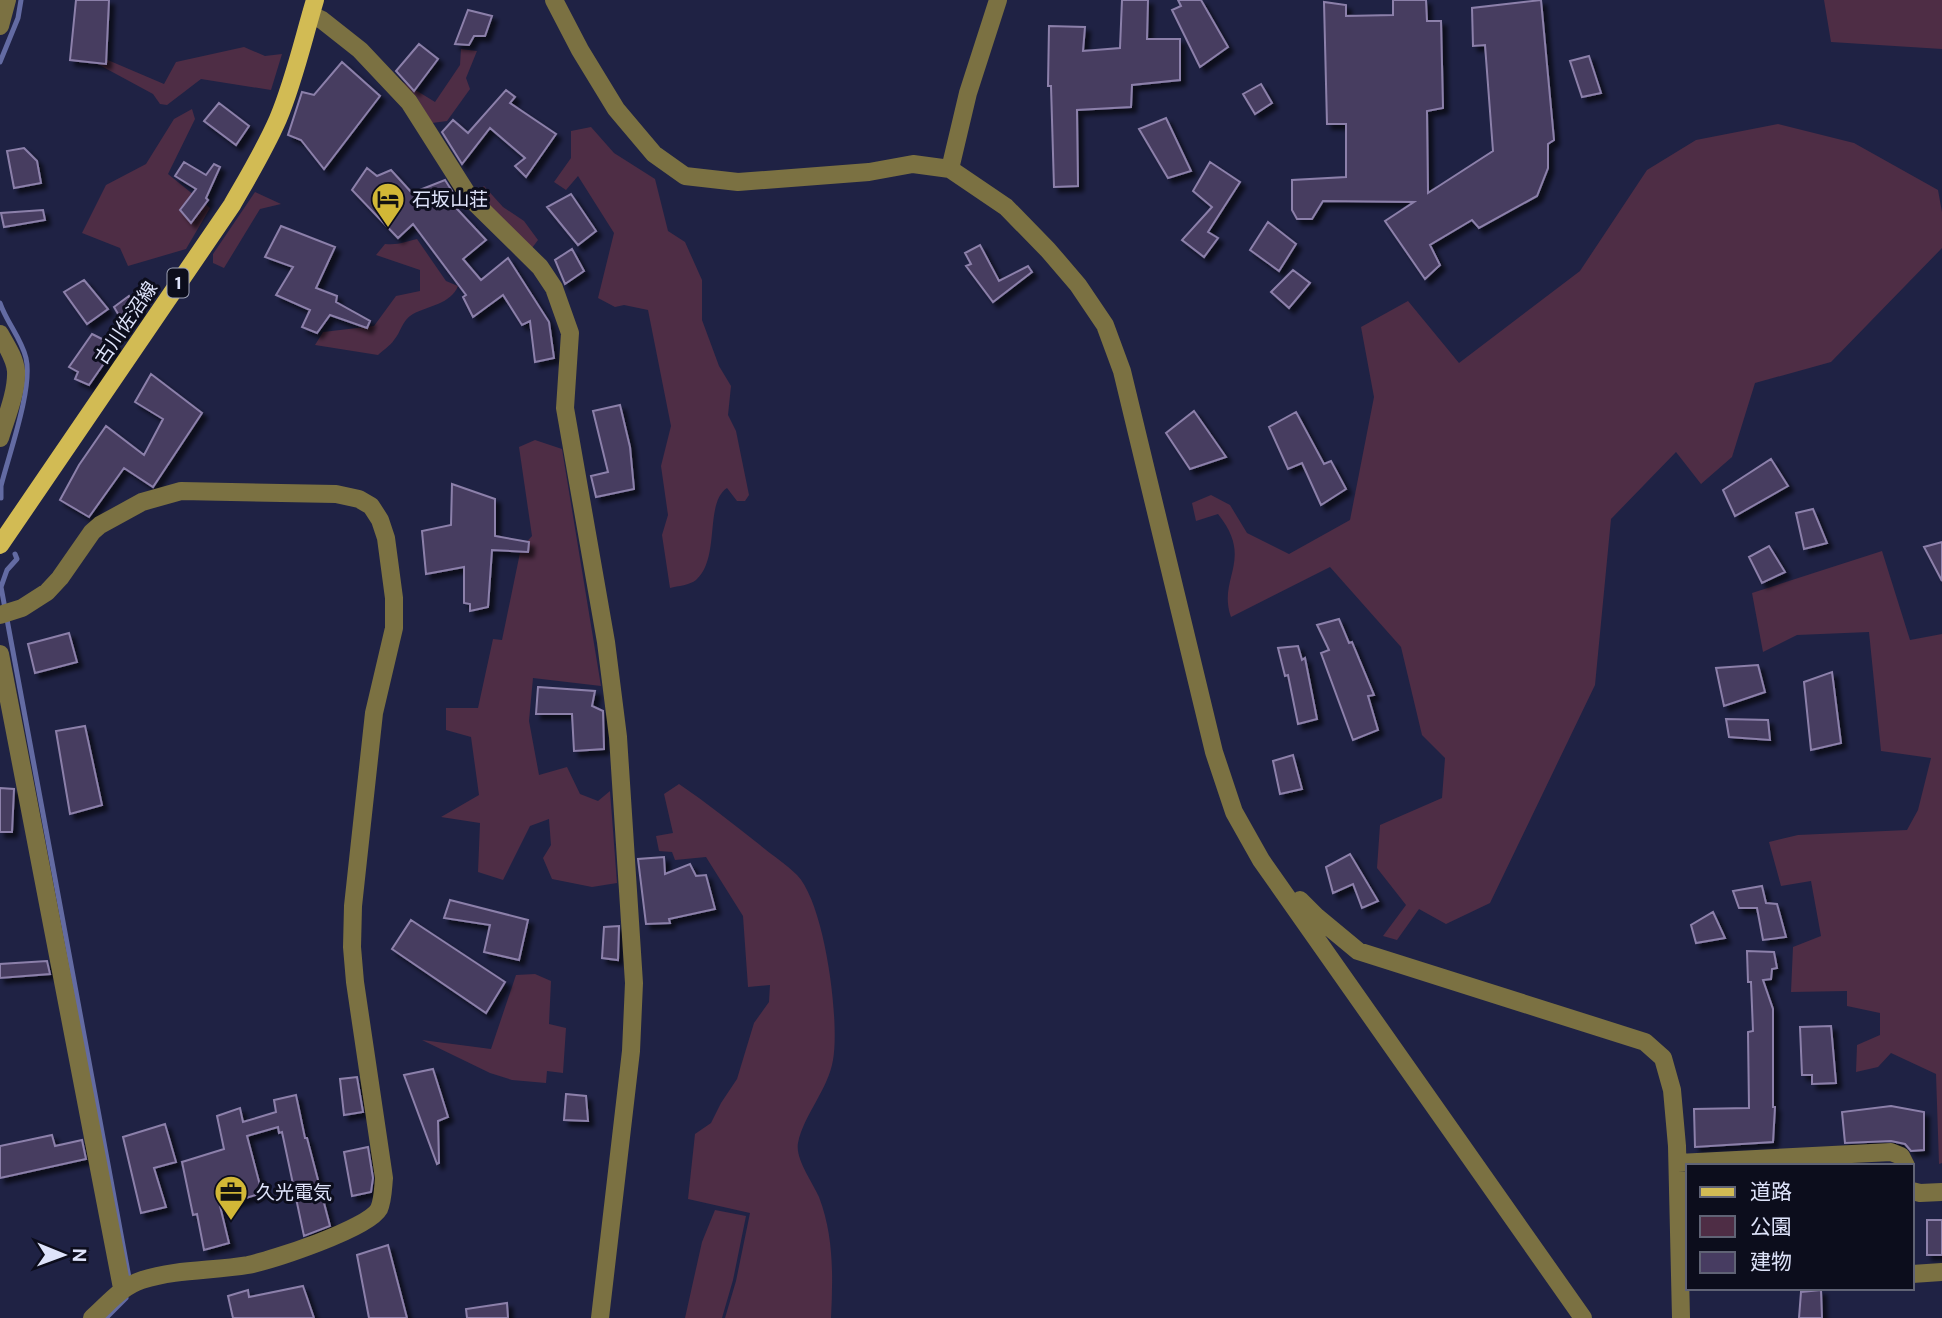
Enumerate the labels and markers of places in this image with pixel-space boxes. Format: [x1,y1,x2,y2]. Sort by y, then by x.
hotel icon: 石坂山荘 [369,180,407,229]
place label: 石坂山荘 [412,187,488,212]
office icon: 久光電気 [212,1173,250,1222]
place label: 久光電気 [256,1180,332,1205]

